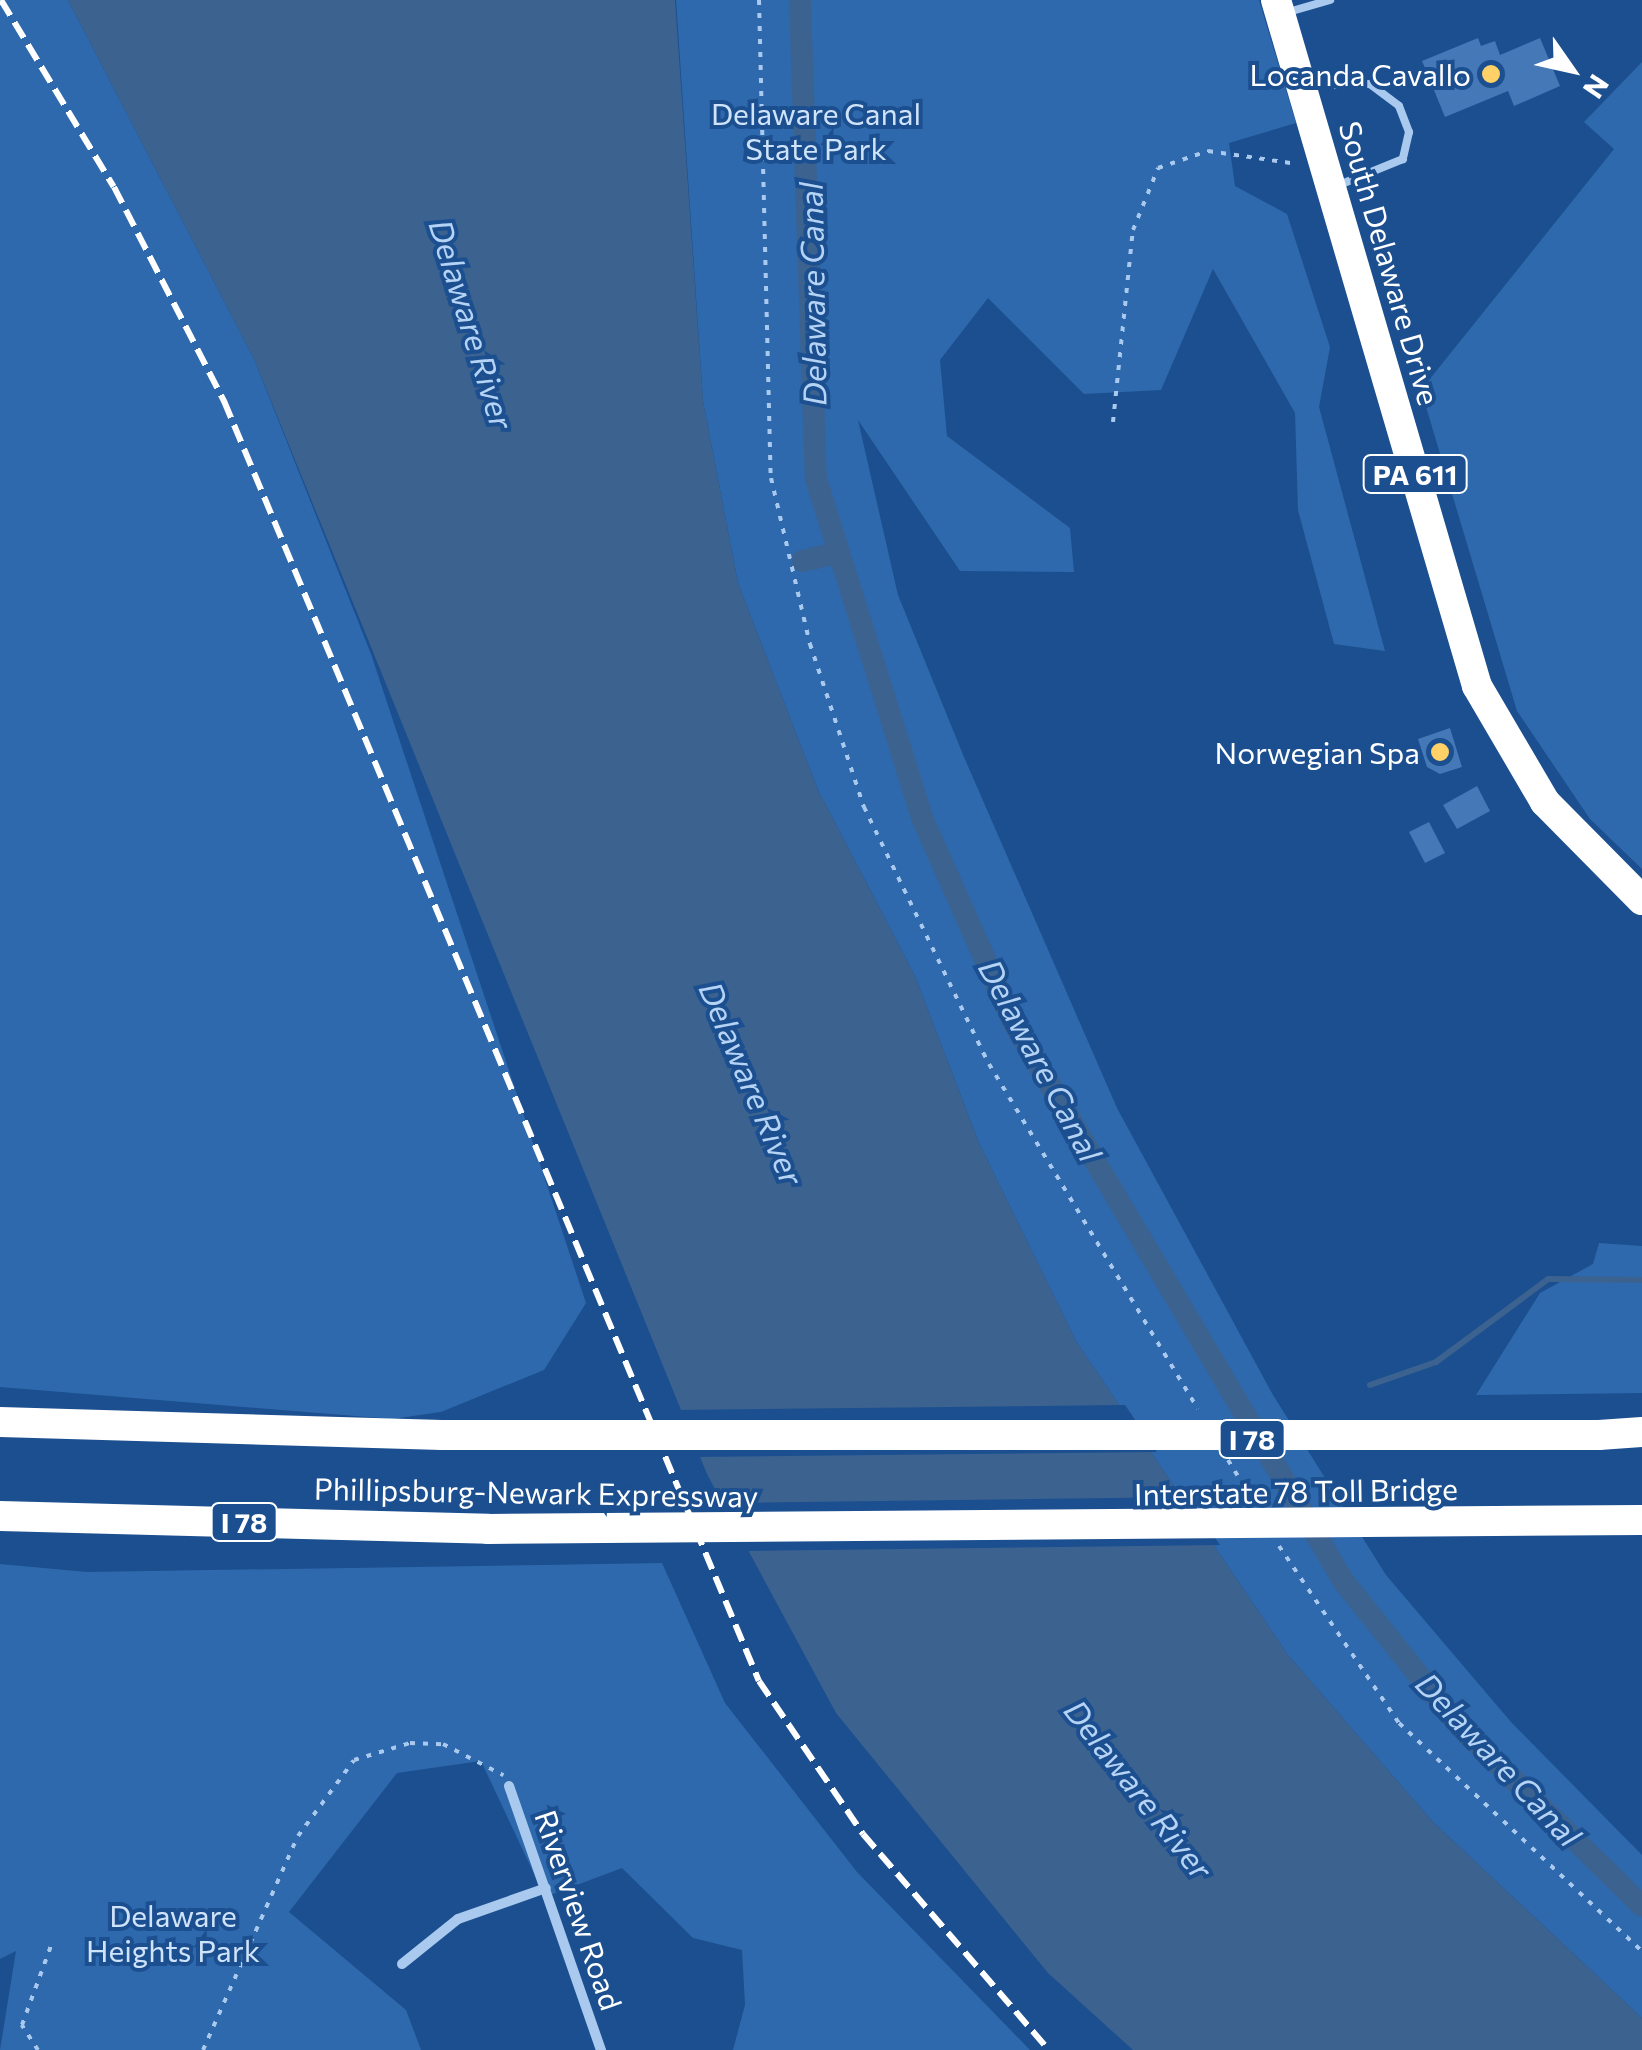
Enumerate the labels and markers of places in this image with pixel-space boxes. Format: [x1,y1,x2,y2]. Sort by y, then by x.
place label: Locanda Cavallo [1250,56,1471,92]
marker: Locanda Cavallo [1480,63,1502,85]
place label: Norwegian Spa [1215,734,1420,770]
marker: Norwegian Spa [1429,741,1451,763]

